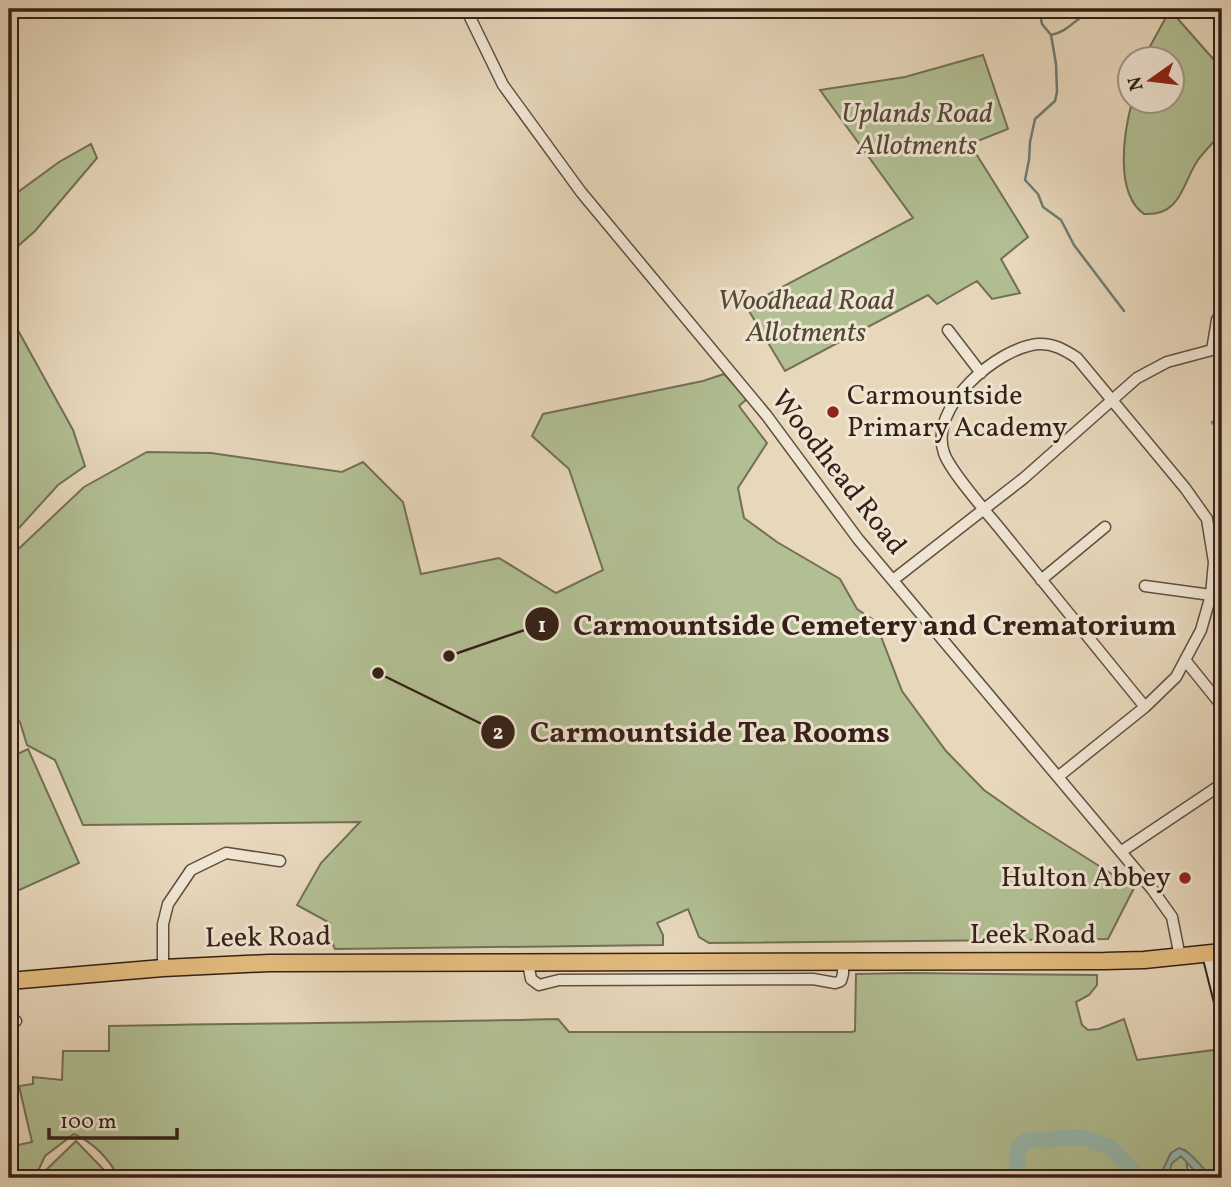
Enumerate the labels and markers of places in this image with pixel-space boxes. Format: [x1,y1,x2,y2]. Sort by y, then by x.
place label: Carmountside Primary Academy [847,377,1067,448]
marker: Carmountside Primary Academy [825,404,841,420]
callout: Carmountside Cemetery and Crematorium [524,599,1191,650]
callout: Carmountside Tea Rooms [481,706,904,757]
place label: Hulton Abbey [1001,859,1171,898]
marker: Hulton Abbey [1177,870,1193,886]

